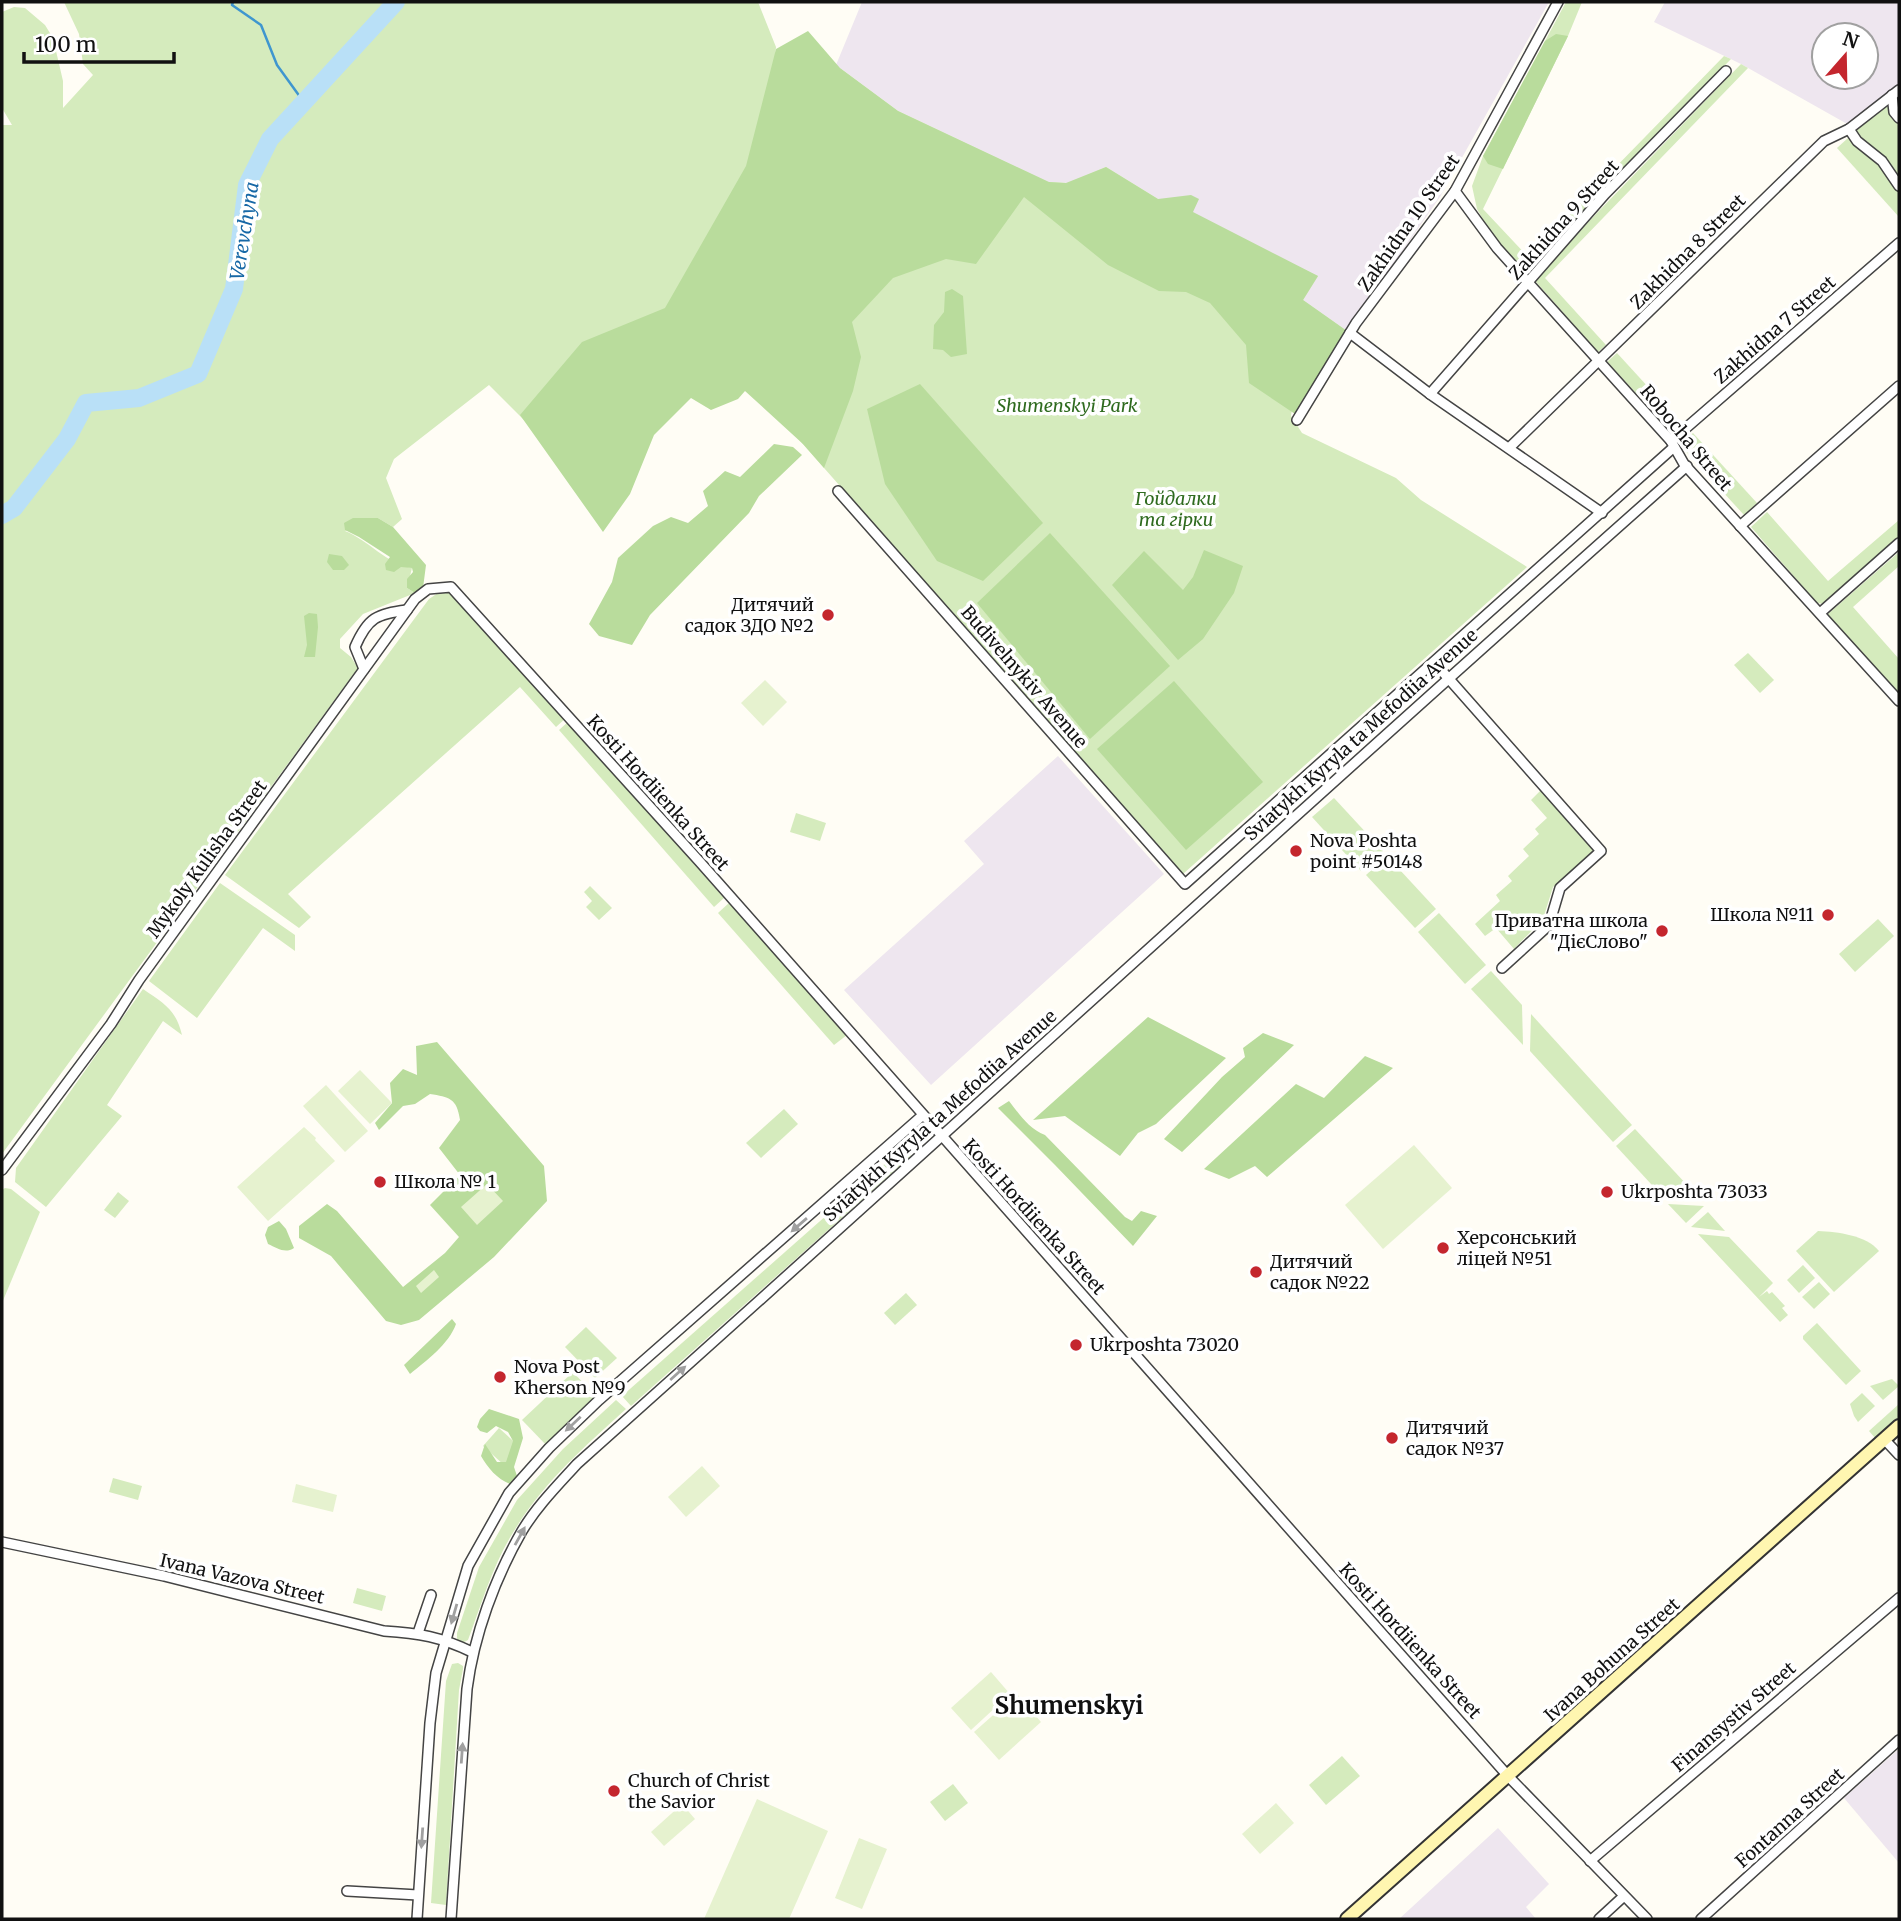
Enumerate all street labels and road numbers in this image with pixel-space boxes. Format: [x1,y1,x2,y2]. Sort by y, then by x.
street label: Zakhidna 10 Street [1353,150,1464,296]
street label: Zakhidna 9 Street [1504,155,1624,285]
street label: Zakhidna 8 Street [1625,189,1750,314]
street label: Zakhidna 7 Street [1709,271,1840,389]
street label: Robocha Street [1635,380,1737,495]
street label: Budivelnykiv Avenue [956,601,1092,753]
street label: Sviatykh Kyryla ta Mefodiia Avenue [1239,624,1482,846]
street label: Kosti Hordiienka Street [582,710,734,875]
street label: Mykoly Kulisha Street [142,775,272,942]
street label: Sviatykh Kyryla ta Mefodiia Avenue [818,1005,1061,1227]
street label: Kosti Hordiienka Street [958,1134,1110,1299]
street label: Ivana Vazova Street [158,1548,327,1609]
street label: Kosti Hordiienka Street [1334,1558,1486,1723]
street label: Ivana Bohuna Street [1539,1593,1684,1727]
street label: Finansystiv Street [1667,1657,1800,1777]
street label: Fontanna Street [1730,1763,1849,1873]

